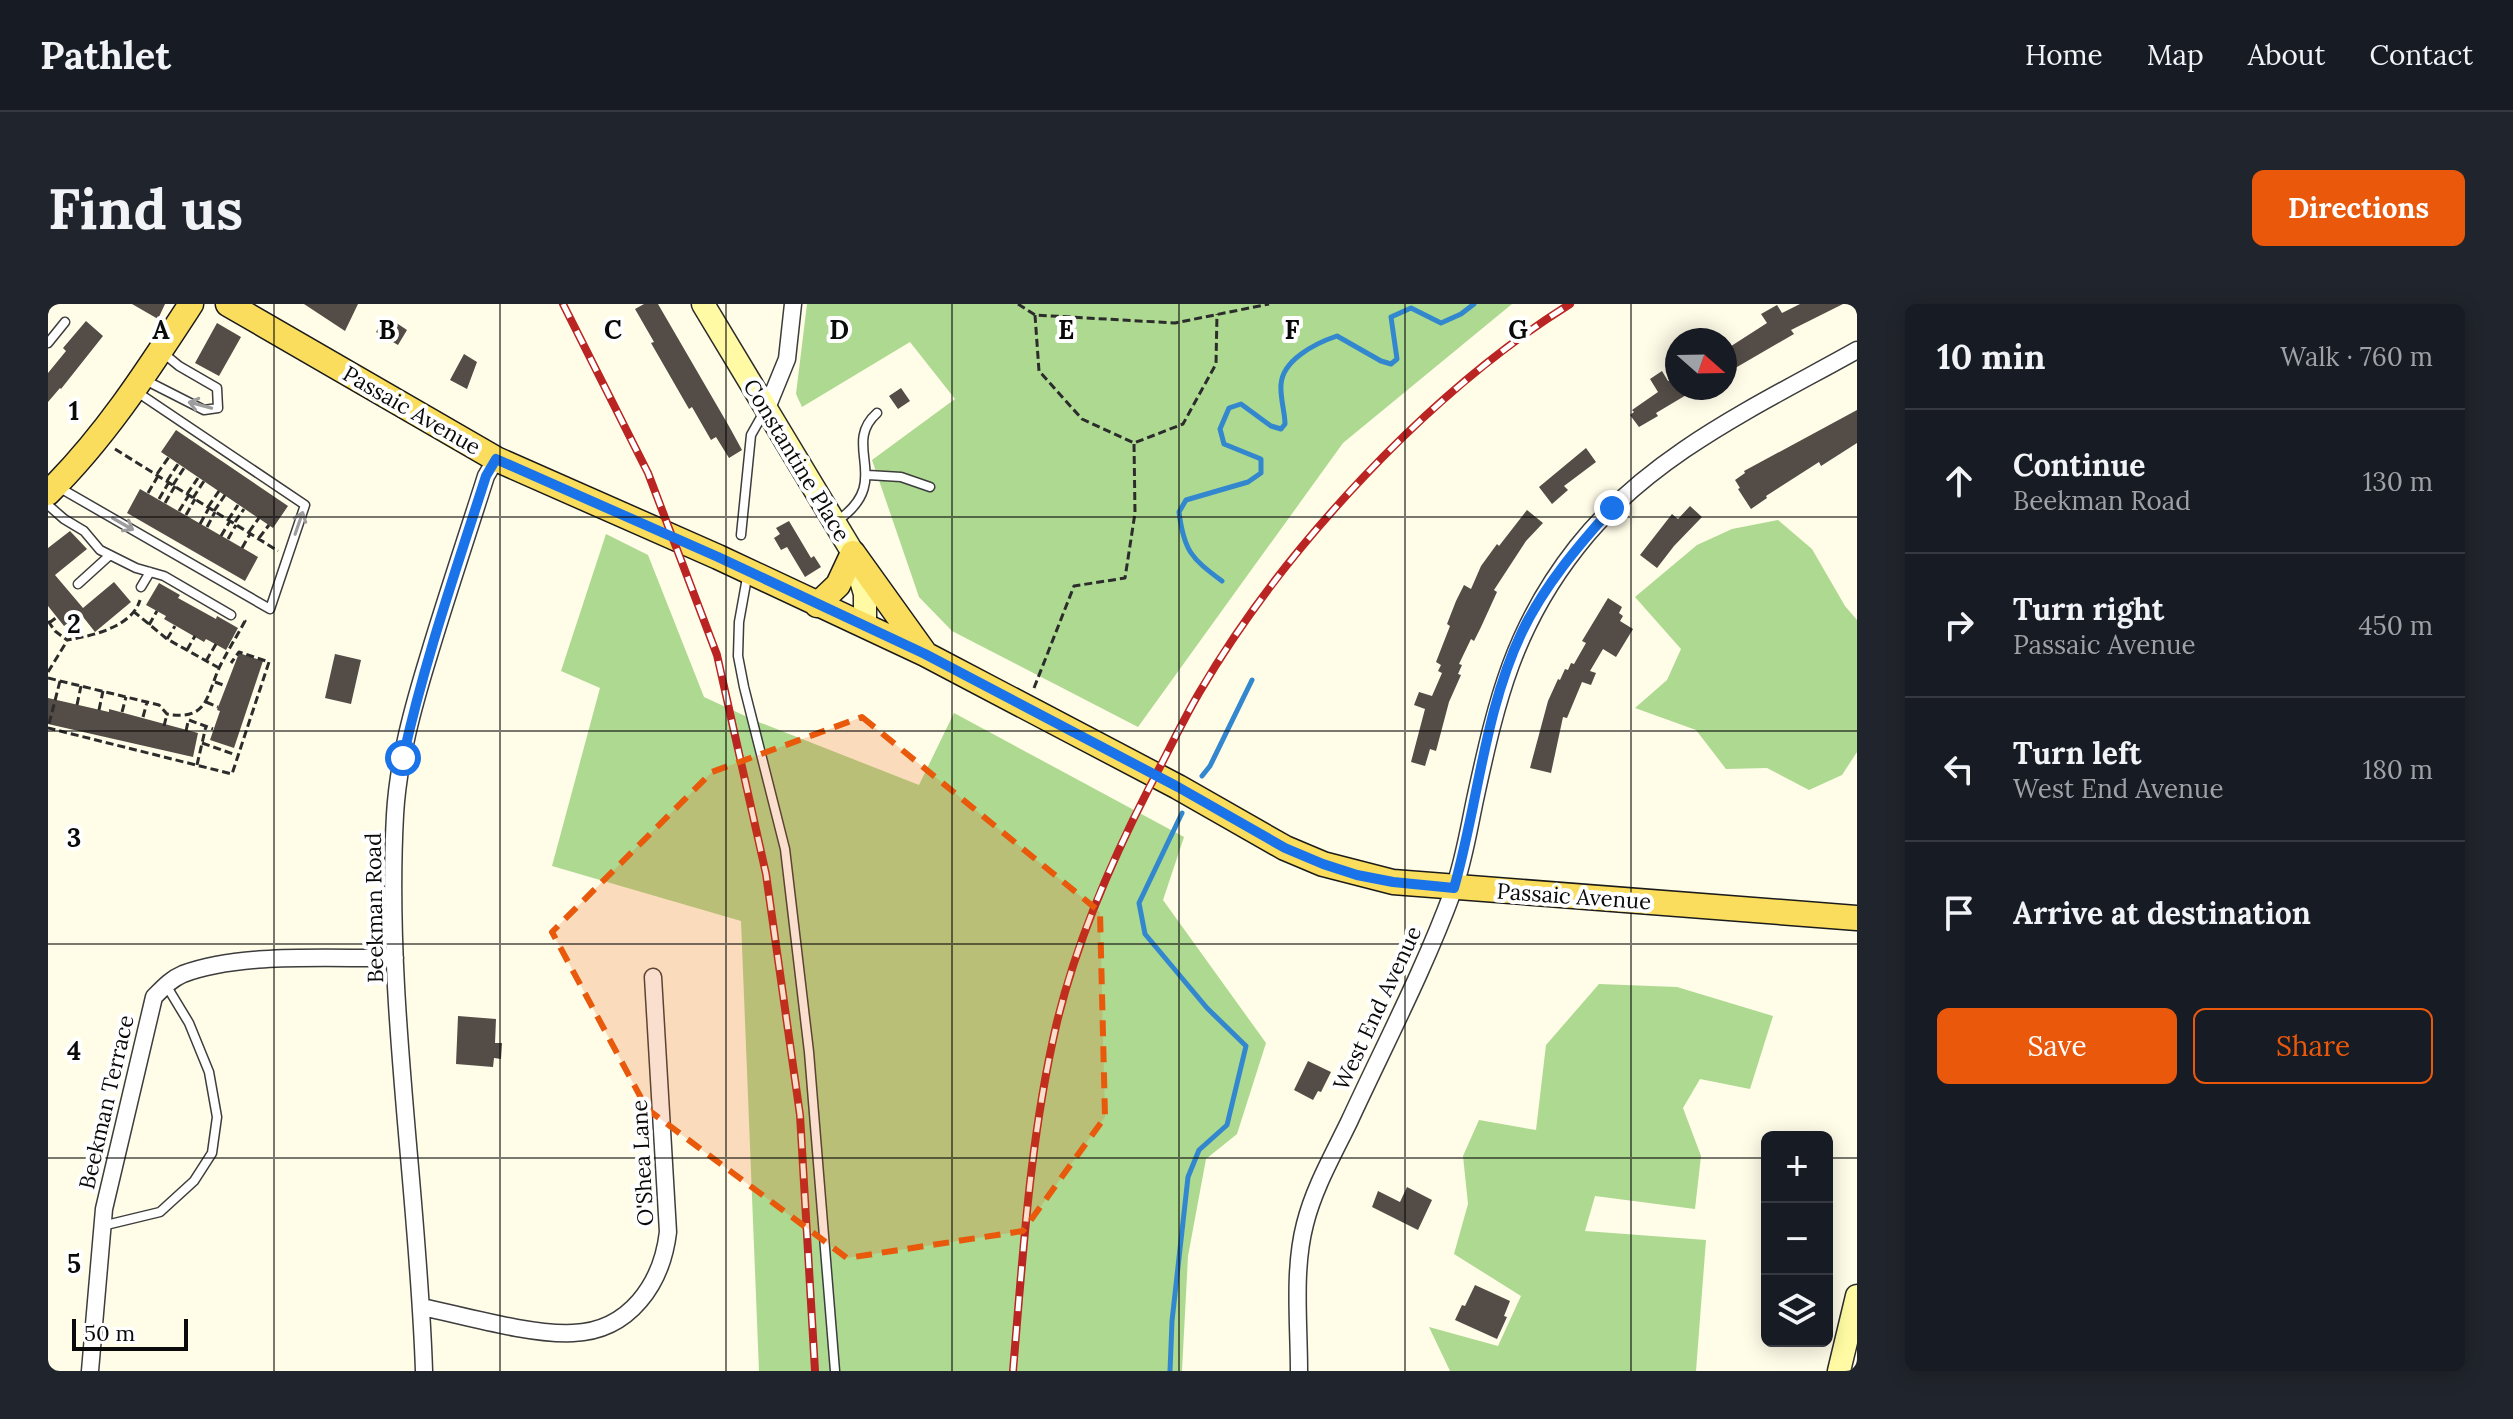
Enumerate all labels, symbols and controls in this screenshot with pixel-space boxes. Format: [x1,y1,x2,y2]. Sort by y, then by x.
text: Pathlet [40,31,171,79]
text: Home [2025,37,2103,73]
text: Map [2147,37,2204,73]
text: About [2248,37,2325,73]
text: Contact [2369,37,2473,73]
button: Directions [2252,170,2465,246]
text: Find us [48,173,243,244]
text: A [152,313,170,346]
text: B [378,313,396,346]
text: C [604,313,622,346]
text: D [829,313,849,346]
text: E [1058,313,1074,346]
text: F [1285,313,1300,346]
text: G [1508,313,1528,346]
north arrow [1665,328,1737,400]
text: 10 min [1937,335,2045,378]
text: Walk · 760 m [2280,340,2433,373]
street label: Passaic Avenue [338,359,486,461]
street label: Constantine Place [737,374,857,546]
text: 1 [69,394,79,427]
one-way arrow [188,397,213,412]
text: Continue [2013,446,2145,484]
icon: ahead [1937,459,1981,503]
text: 130 m [2363,465,2433,498]
text: Beekman Road [2013,484,2191,517]
route end [1594,490,1630,526]
one-way arrow [292,511,307,536]
one-way arrow [111,516,134,532]
text: Turn right [2013,590,2164,628]
icon: right [1937,603,1981,647]
text: 2 [67,607,81,640]
text: 450 m [2359,609,2433,642]
text: Passaic Avenue [2013,628,2196,661]
text: Turn left [2013,734,2141,772]
route start [385,740,421,776]
icon: left [1937,747,1981,791]
text: 180 m [2363,753,2433,786]
text: West End Avenue [2013,772,2223,805]
text: 3 [67,821,81,854]
street label: Beekman Road [359,833,389,983]
street label: Passaic Avenue [1496,877,1652,915]
icon: arrive [1937,891,1981,935]
text: Arrive at destination [2013,894,2311,932]
street label: West End Avenue [1327,921,1427,1095]
button: Save [1937,1008,2177,1084]
button: Share [2193,1008,2433,1084]
street label: Beekman Terrace [72,1012,140,1192]
text: 4 [67,1034,81,1067]
street label: O'Shea Lane [625,1099,659,1227]
map controls [1761,1131,1833,1347]
button: + [1761,1131,1833,1203]
button: − [1761,1203,1833,1275]
text: 5 [67,1247,81,1280]
button: layers [1761,1275,1833,1347]
scale bar [72,1315,188,1351]
text: 50 m [84,1319,135,1347]

